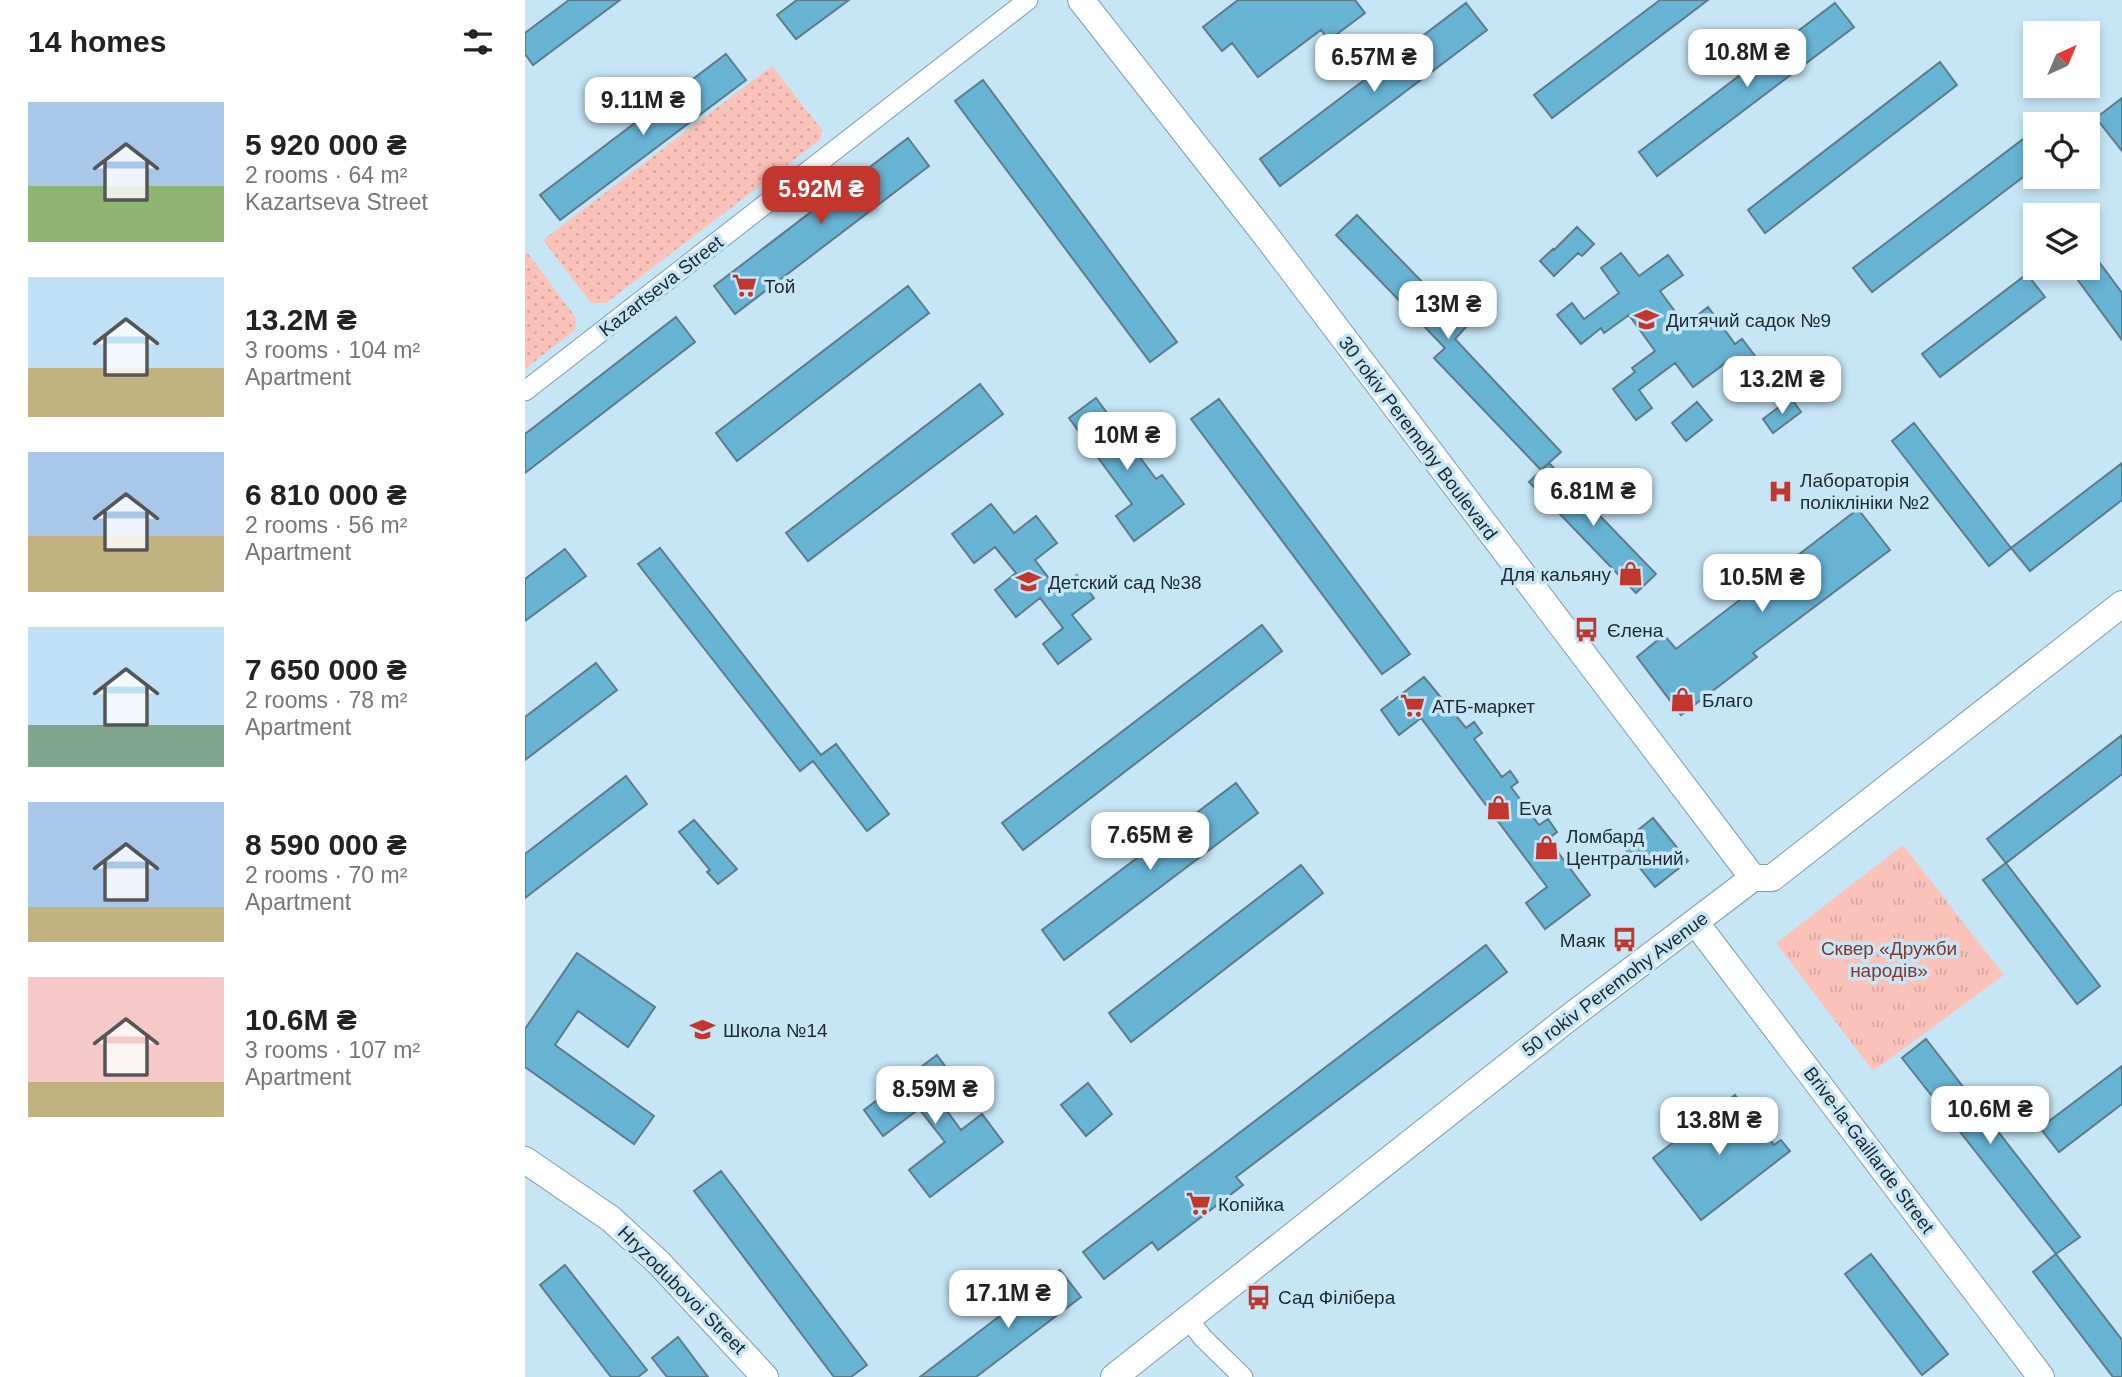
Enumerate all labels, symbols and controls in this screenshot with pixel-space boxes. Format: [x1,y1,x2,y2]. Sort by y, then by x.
north arrow [2023,21,2100,98]
map controls [2023,21,2100,280]
icon: filters [459,23,497,61]
text: 14 homes [28,25,166,58]
pin: 10.8M ₴ [1682,29,1812,89]
pin: 6.57M ₴ [1309,34,1439,94]
text: 10.8M ₴ [1704,39,1790,65]
text: 6.57M ₴ [1331,44,1417,70]
pin: 9.11M ₴ [578,78,708,137]
text: 9.11M ₴ [601,87,685,113]
button: locate [2023,112,2100,189]
text: 5 920 000 ₴ [245,128,407,161]
icon: home [84,130,168,214]
text: 2 rooms · 64 m² [245,162,407,188]
pin: 5.92M ₴ [756,166,886,226]
text: 5.92M ₴ [778,176,864,202]
text: Kazartseva Street [245,189,428,215]
button: layers [2023,203,2100,280]
street label: Kazartseva Street [595,231,728,341]
supermarket icon: Той [730,272,758,300]
place label: Той [764,276,795,297]
pin: 13M ₴ [1399,282,1497,341]
text: 13M ₴ [1415,291,1481,317]
text: 13.2M ₴ [245,303,357,336]
icon: home [84,305,168,389]
school or university icon: Дитячий садок №9 [1632,306,1660,334]
place label: Дитячий садок №9 [1666,310,1831,331]
street label: 30 rokiv Peremohy Boulevard [1335,332,1501,544]
text: 3 rooms · 104 m² [245,337,420,363]
pin: 13.2M ₴ [1717,356,1847,416]
text: Apartment [245,364,351,390]
text: 13.2M ₴ [1739,366,1825,392]
pin: 10M ₴ [1078,412,1176,472]
text: 10M ₴ [1094,422,1160,448]
pin: 6.81M ₴ [1528,468,1658,528]
place label: Лабораторія поліклініки №2 [1800,470,1929,513]
hospital icon: Лабораторія поліклініки №2 [1766,477,1794,505]
text: 6 810 000 ₴ [245,478,407,511]
text: 6.81M ₴ [1550,478,1636,504]
icon: home [84,480,168,564]
text: 2 rooms · 56 m² [245,512,407,538]
text: Apartment [245,539,351,565]
pin: 10.5M ₴ [1697,554,1827,614]
shop icon: Для кальяну [1617,560,1645,588]
place label: Для кальяну [1501,564,1611,585]
text: 10.5M ₴ [1719,564,1805,590]
school or university icon: Детский сад №38 [1014,568,1042,596]
place label: Детский сад №38 [1048,572,1202,593]
bus stop icon: Єлена [1573,616,1601,644]
place label: Єлена [1607,620,1664,641]
text: 7 650 000 ₴ [245,653,407,686]
icon: home [84,655,168,739]
shop icon: Благо [1668,686,1696,714]
text: 2 rooms · 78 m² [245,687,407,713]
place label: Благо [1702,690,1753,711]
supermarket icon: АТБ-маркет [1398,692,1426,720]
place label: АТБ-маркет [1432,696,1535,717]
text: Apartment [245,714,351,740]
shop icon: Eva [1485,794,1513,822]
place label: Eva [1519,798,1552,819]
pin: 7.65M ₴ [1085,812,1215,872]
text: 7.65M ₴ [1107,822,1193,848]
place label: Ломбард Центральний [1566,826,1684,869]
text: 8 590 000 ₴ [245,828,407,861]
icon: home [84,830,168,914]
shop icon: Ломбард Центральний [1532,833,1560,861]
text: 2 rooms · 70 m² [245,862,407,888]
text: Apartment [245,889,351,915]
street label: 50 rokiv Peremohy Avenue [1518,907,1712,1061]
bus stop icon: Маяк [1611,926,1639,954]
place label: Маяк [1560,930,1606,951]
park label: Сквер «Дружби народів» [1821,938,1957,981]
text: 10.6M ₴ [245,1003,357,1036]
icon: home [84,1005,168,1089]
school or university icon: Школа №14 [689,1016,717,1044]
place label: Школа №14 [723,1020,828,1041]
text: 3 rooms · 107 m² [245,1037,420,1063]
street label: Brive-la-Gaillarde Street [1800,1063,1939,1238]
text: Apartment [245,1064,351,1090]
pin: 8.59M ₴ [870,1066,1000,1126]
text: 8.59M ₴ [892,1076,978,1102]
pin: 10.6M ₴ [1925,1086,2055,1146]
text: 10.6M ₴ [1947,1096,2033,1122]
pin: 13.8M ₴ [1654,1098,1784,1157]
text: 13.8M ₴ [1676,1107,1762,1133]
supermarket icon: Копійка [1184,1190,1212,1218]
place label: Копійка [1218,1194,1284,1215]
street label: Hryzodubovoi Street [614,1222,751,1359]
pin: 17.1M ₴ [943,1270,1073,1330]
text: 17.1M ₴ [965,1280,1051,1306]
bus stop icon: Сад Філібера [1244,1283,1272,1311]
place label: Сад Філібера [1278,1287,1396,1308]

